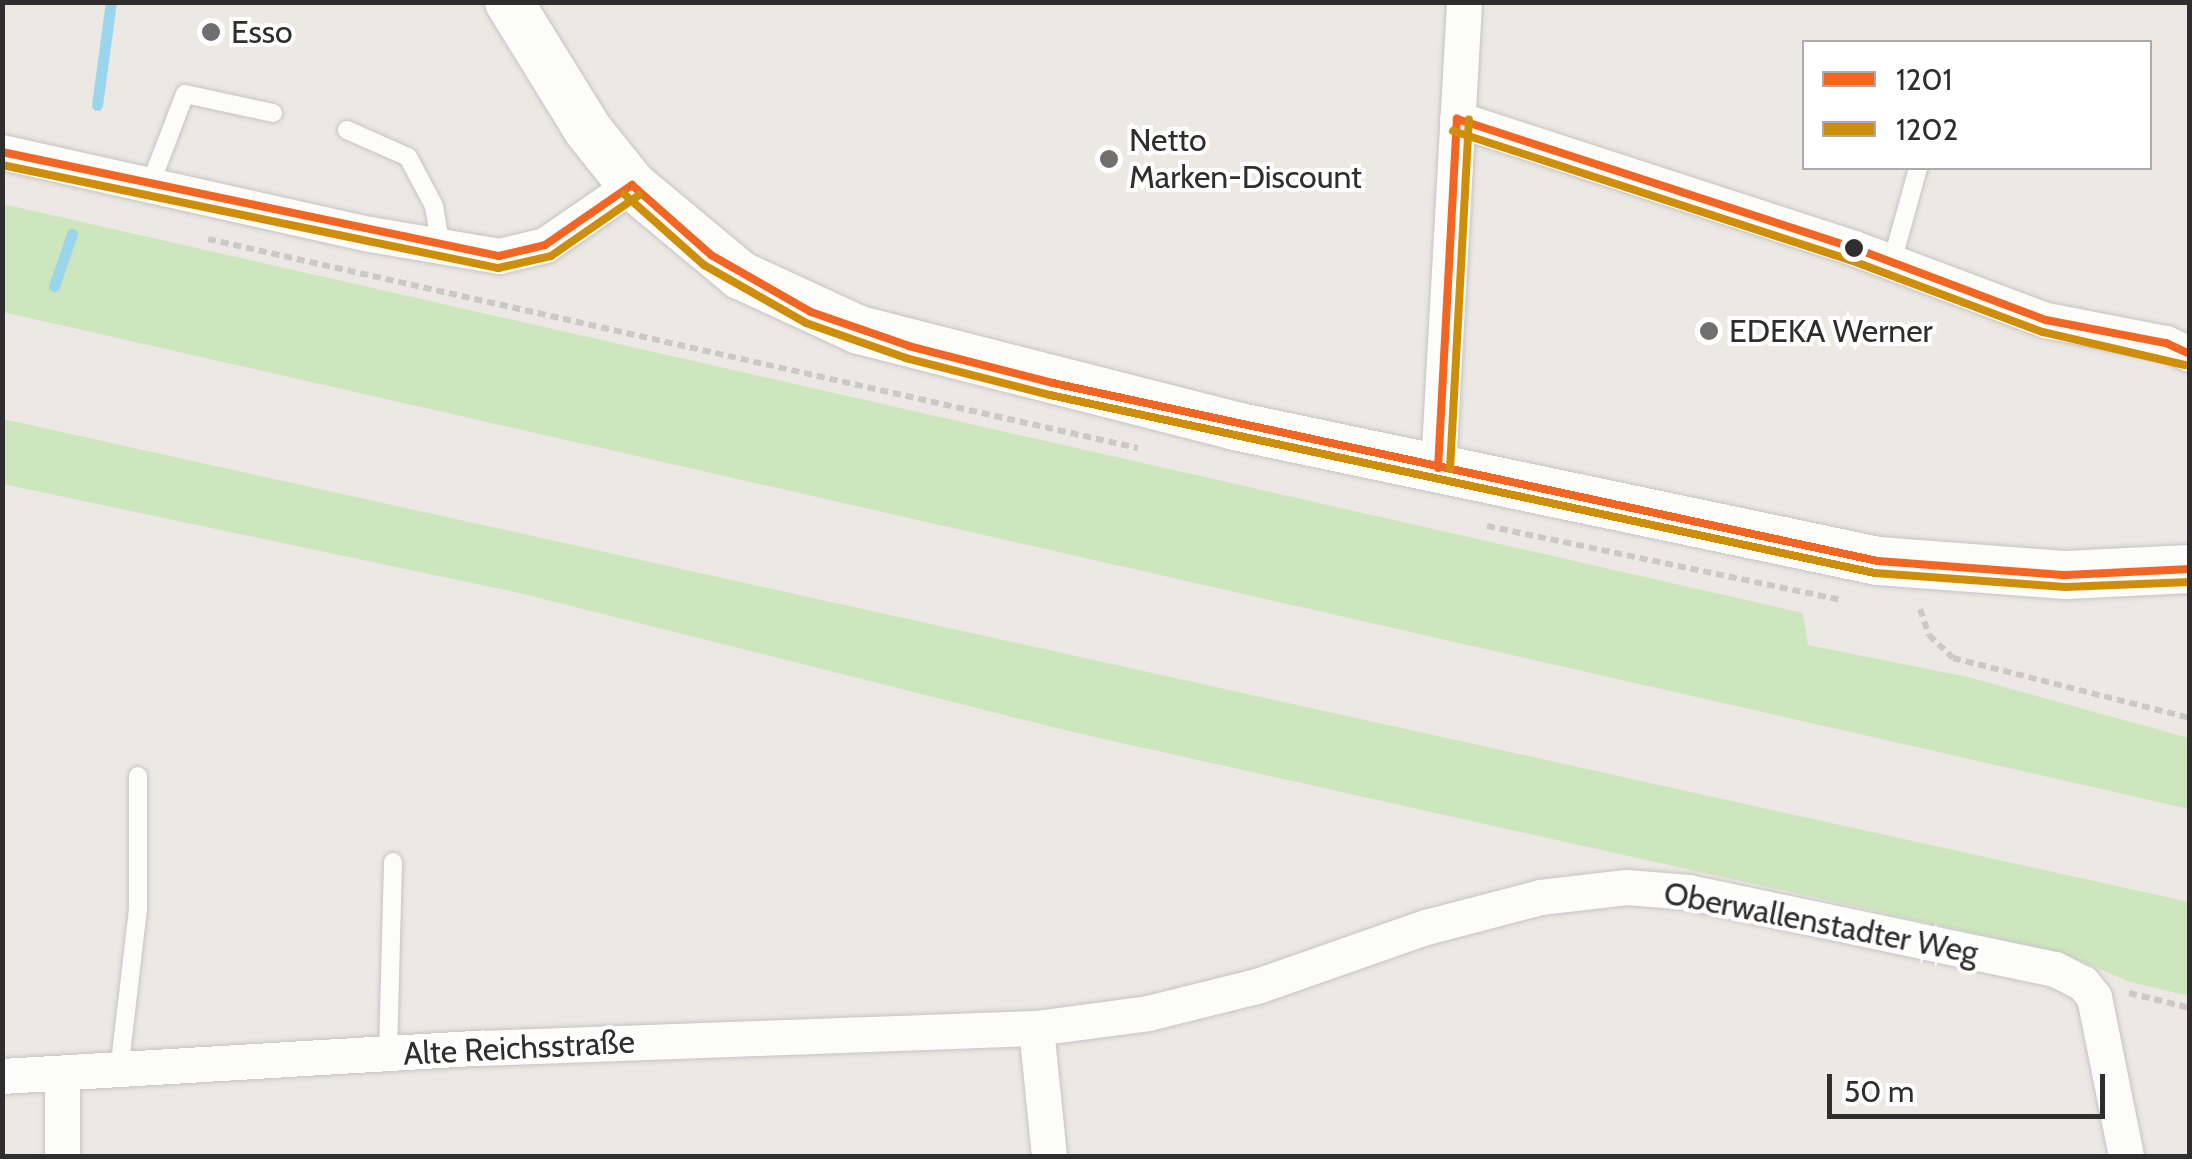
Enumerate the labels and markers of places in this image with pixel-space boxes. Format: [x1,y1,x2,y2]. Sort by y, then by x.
place label: Esso [231,13,293,51]
marker: Esso [200,21,222,43]
place label: Netto Marken-Discount [1129,122,1362,197]
marker: Netto Marken-Discount [1098,148,1120,170]
unlabelled marker [1844,238,1864,258]
place label: EDEKA Werner [1729,312,1933,350]
marker: EDEKA Werner [1698,320,1720,342]

